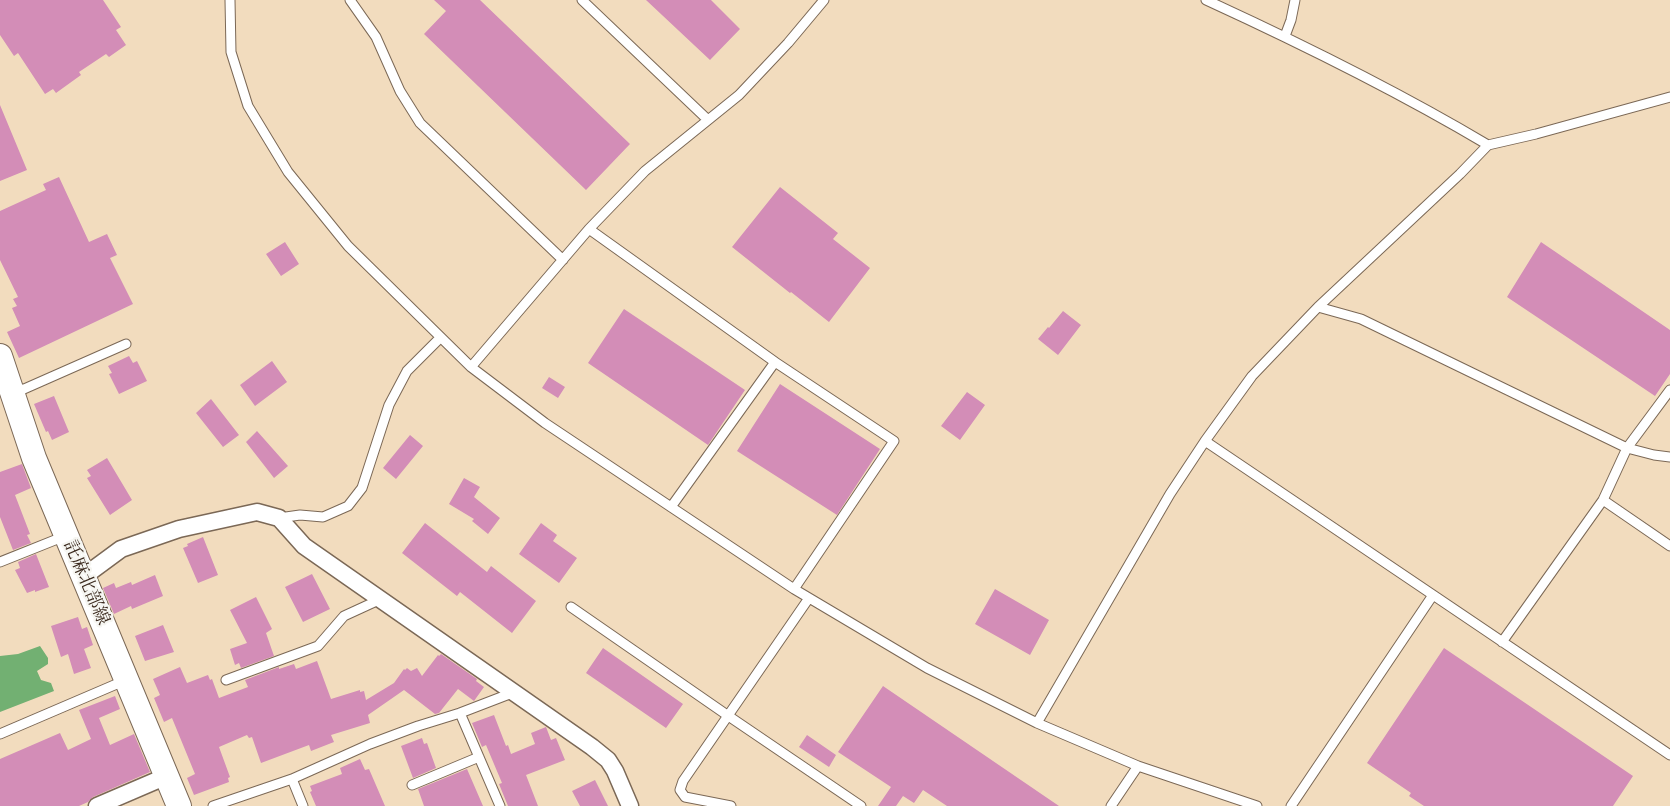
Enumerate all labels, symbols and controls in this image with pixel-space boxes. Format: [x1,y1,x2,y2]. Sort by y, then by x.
street label: 託麻北部線 [58,537,114,629]

